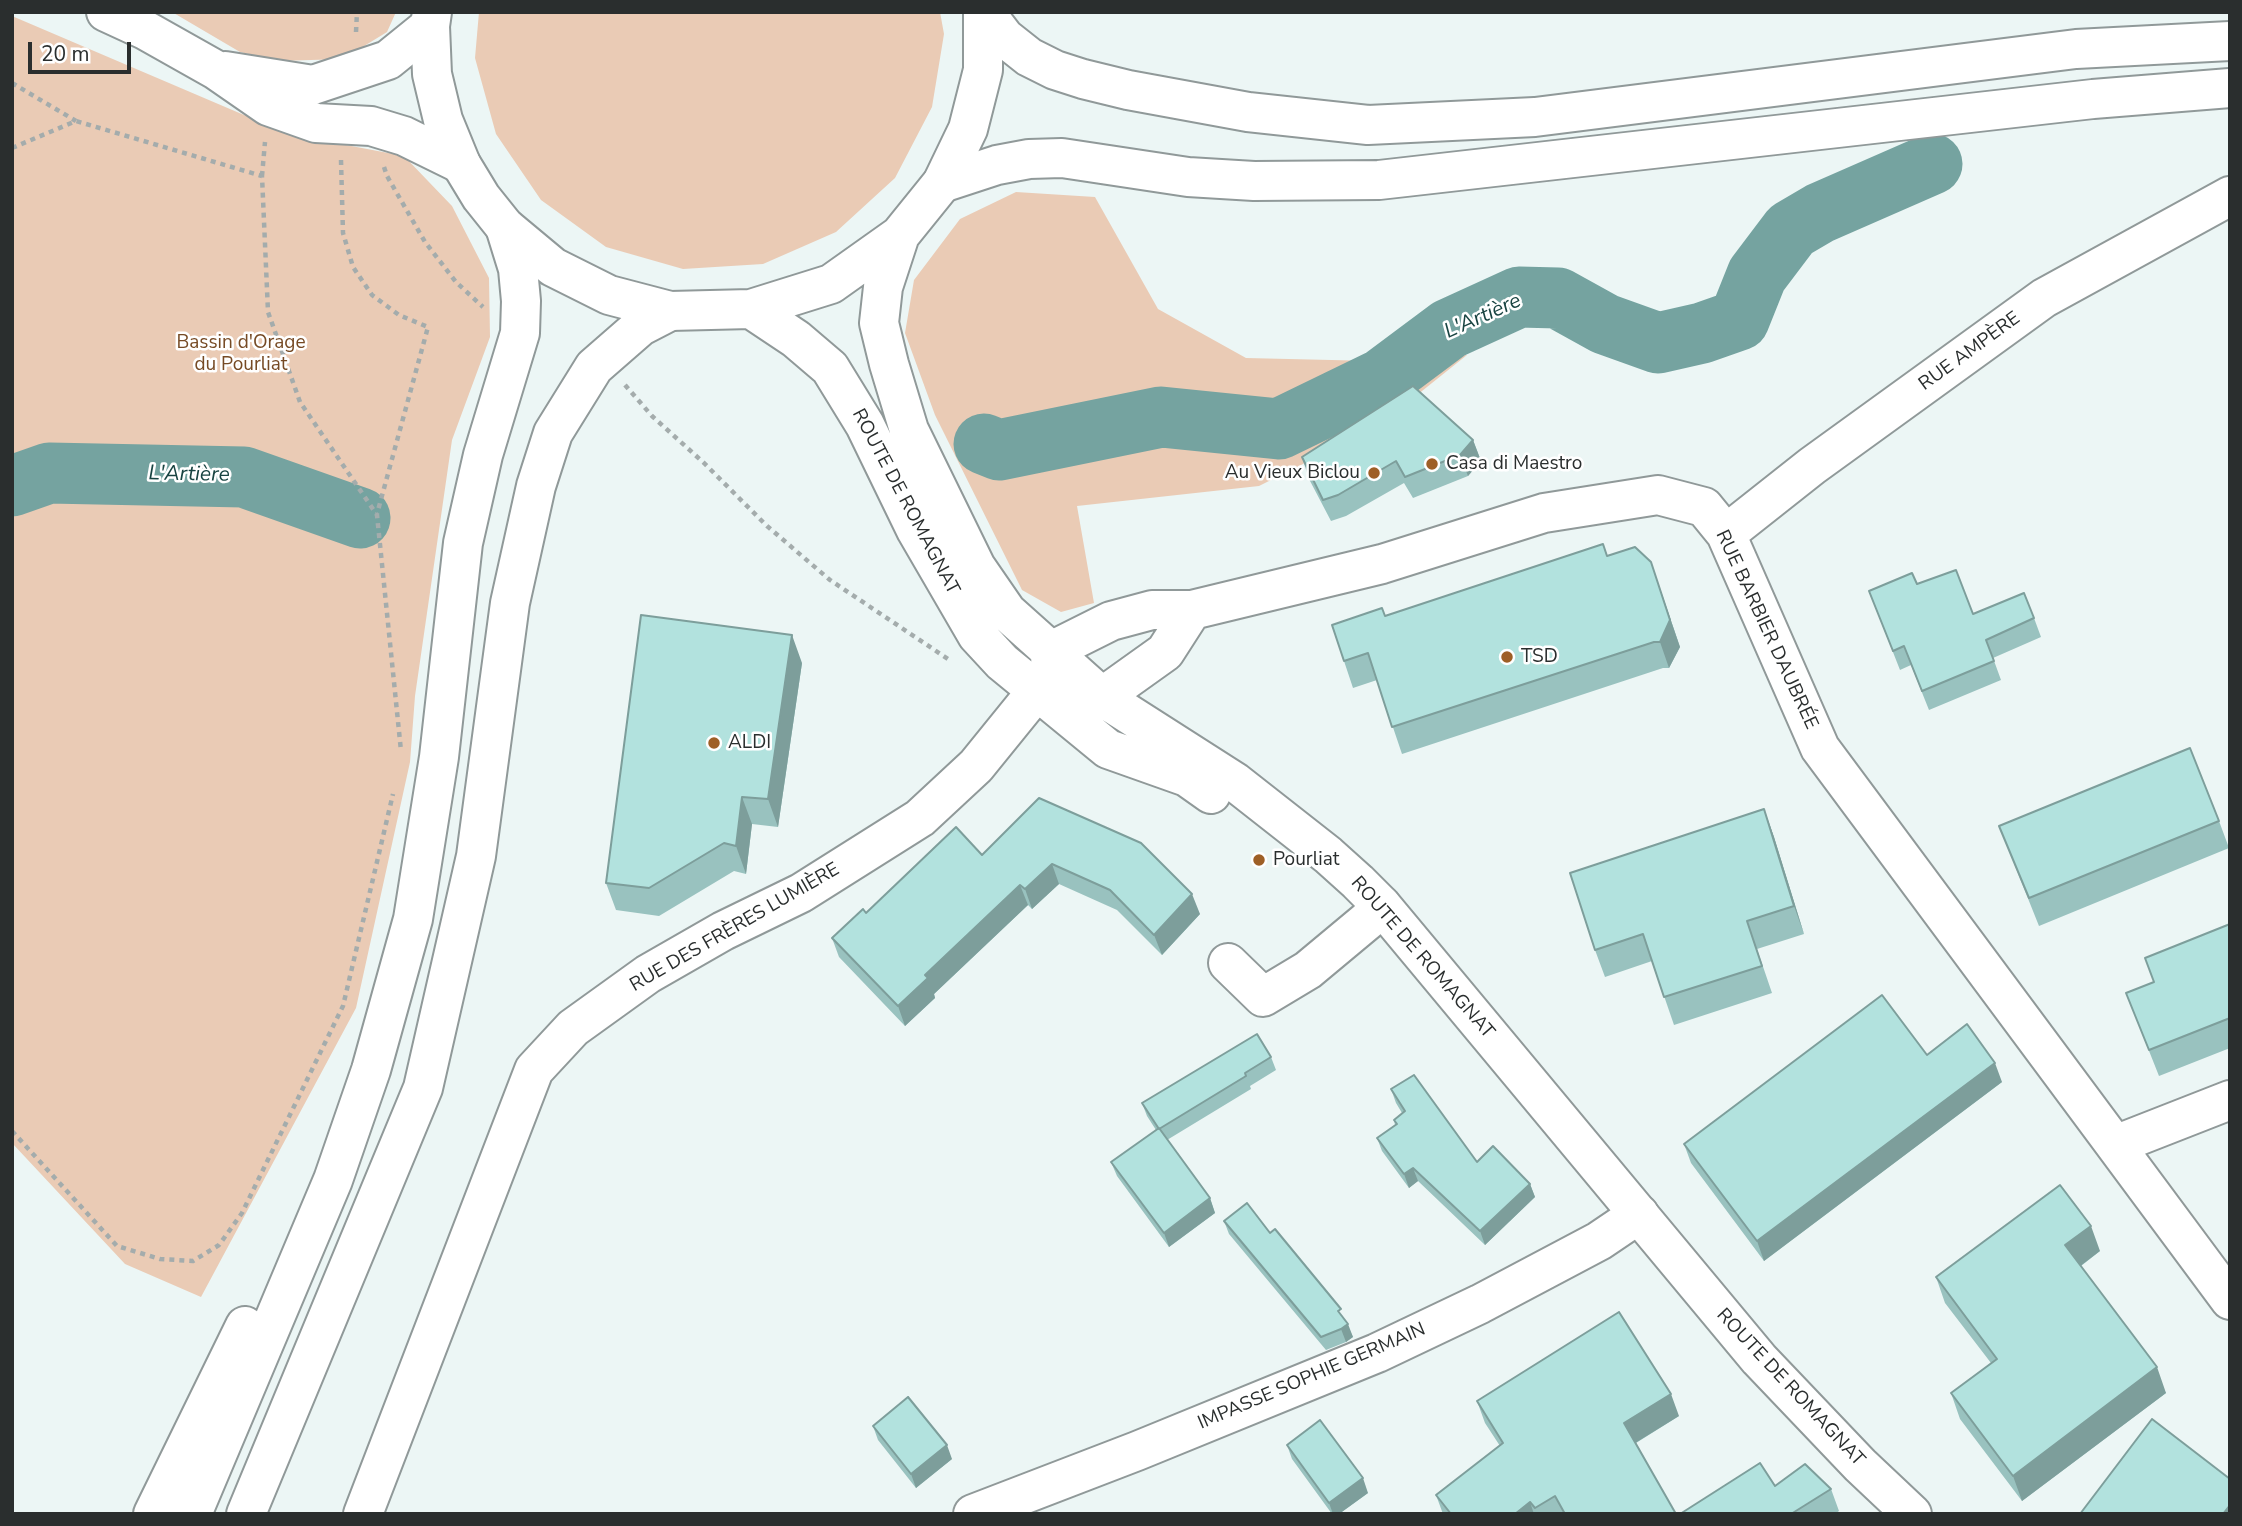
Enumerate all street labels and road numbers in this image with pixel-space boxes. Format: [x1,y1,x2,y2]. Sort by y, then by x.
street label: RUE AMPÈRE [1915,308,2025,396]
street label: ROUTE DE ROMAGNAT [846,405,964,599]
street label: RUE BARBIER DAUBRÉE [1710,527,1822,733]
street label: RUE DES FRÈRES LUMIÈRE [626,859,844,997]
street label: ROUTE DE ROMAGNAT [1345,872,1499,1044]
street label: ROUTE DE ROMAGNAT [1711,1304,1869,1472]
street label: IMPASSE SOPHIE GERMAIN [1195,1319,1429,1435]

